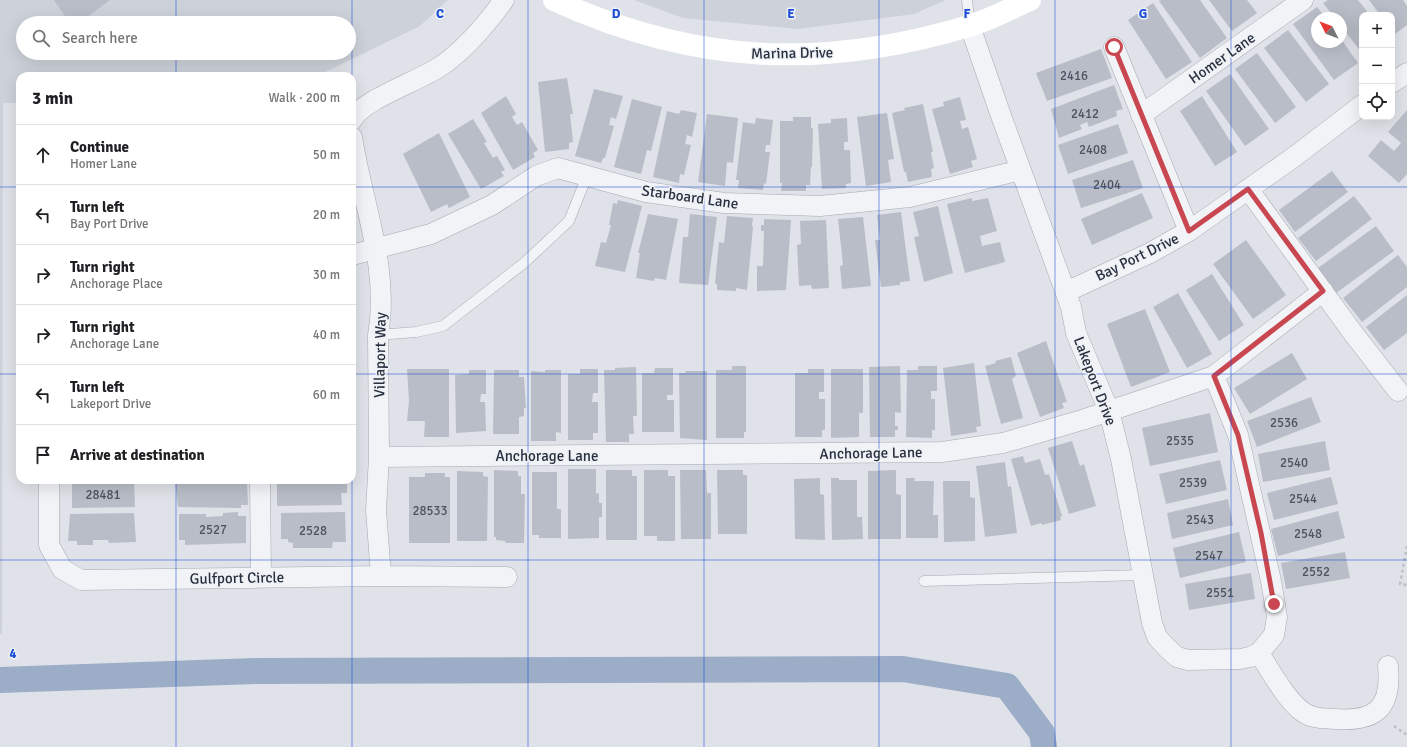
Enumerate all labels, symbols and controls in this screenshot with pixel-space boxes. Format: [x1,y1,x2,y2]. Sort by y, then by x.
text: C [436,6,444,22]
text: D [612,6,621,22]
text: E [787,6,795,22]
text: F [964,6,971,22]
text: G [1139,6,1147,22]
north arrow [1311,12,1347,48]
map controls [1359,12,1395,120]
button: + [1359,12,1395,48]
search box [16,16,356,60]
icon: search [30,27,52,49]
street label: Homer Lane [1185,28,1259,88]
text: Search here [62,29,138,47]
route start [1105,38,1123,56]
street label: Marina Drive [751,43,833,63]
button: − [1359,48,1395,84]
house number: 2416 [1060,68,1088,84]
button: locate [1359,84,1395,120]
text: 3 min [32,88,73,109]
text: Walk · 200 m [269,90,340,106]
house number: 2412 [1071,106,1099,122]
text: Continue [70,138,129,156]
house number: 2408 [1079,142,1107,158]
icon: ahead [32,144,54,166]
text: 50 m [313,147,340,163]
text: Homer Lane [70,156,137,172]
house number: 2404 [1093,177,1121,193]
street label: Starboard Lane [640,181,740,213]
text: Turn left [70,198,124,216]
icon: left [32,204,54,226]
text: 20 m [313,207,340,223]
text: Bay Port Drive [70,216,149,232]
street label: Bay Port Drive [1092,229,1182,285]
text: Turn right [70,258,135,276]
icon: right [32,264,54,286]
text: 30 m [313,267,340,283]
text: Anchorage Place [70,276,163,292]
street label: Villaport Way [370,312,390,398]
text: Turn right [70,318,135,336]
icon: right [32,324,54,346]
text: 40 m [313,327,340,343]
street label: Lakeport Drive [1070,334,1120,428]
text: Anchorage Lane [70,336,159,352]
text: Turn left [70,378,124,396]
icon: left [32,384,54,406]
text: 60 m [313,387,340,403]
text: Lakeport Drive [70,396,151,412]
house number: 2536 [1270,415,1298,431]
house number: 2535 [1166,433,1194,449]
street label: Anchorage Lane [819,443,923,463]
icon: arrive [32,444,54,466]
text: Arrive at destination [70,446,205,464]
street label: Anchorage Lane [495,447,599,465]
house number: 2540 [1280,455,1308,471]
house number: 2539 [1179,475,1207,491]
house number: 28481 [85,487,121,503]
house number: 2544 [1289,491,1317,507]
house number: 28533 [412,503,448,519]
house number: 2543 [1186,512,1214,528]
house number: 2527 [199,522,227,538]
house number: 2528 [299,523,327,539]
house number: 2548 [1294,526,1322,542]
house number: 2547 [1195,548,1223,564]
house number: 2552 [1302,564,1330,580]
street label: Gulfport Circle [190,568,284,588]
house number: 2551 [1206,585,1234,601]
route end [1265,595,1283,613]
text: 4 [9,646,17,662]

